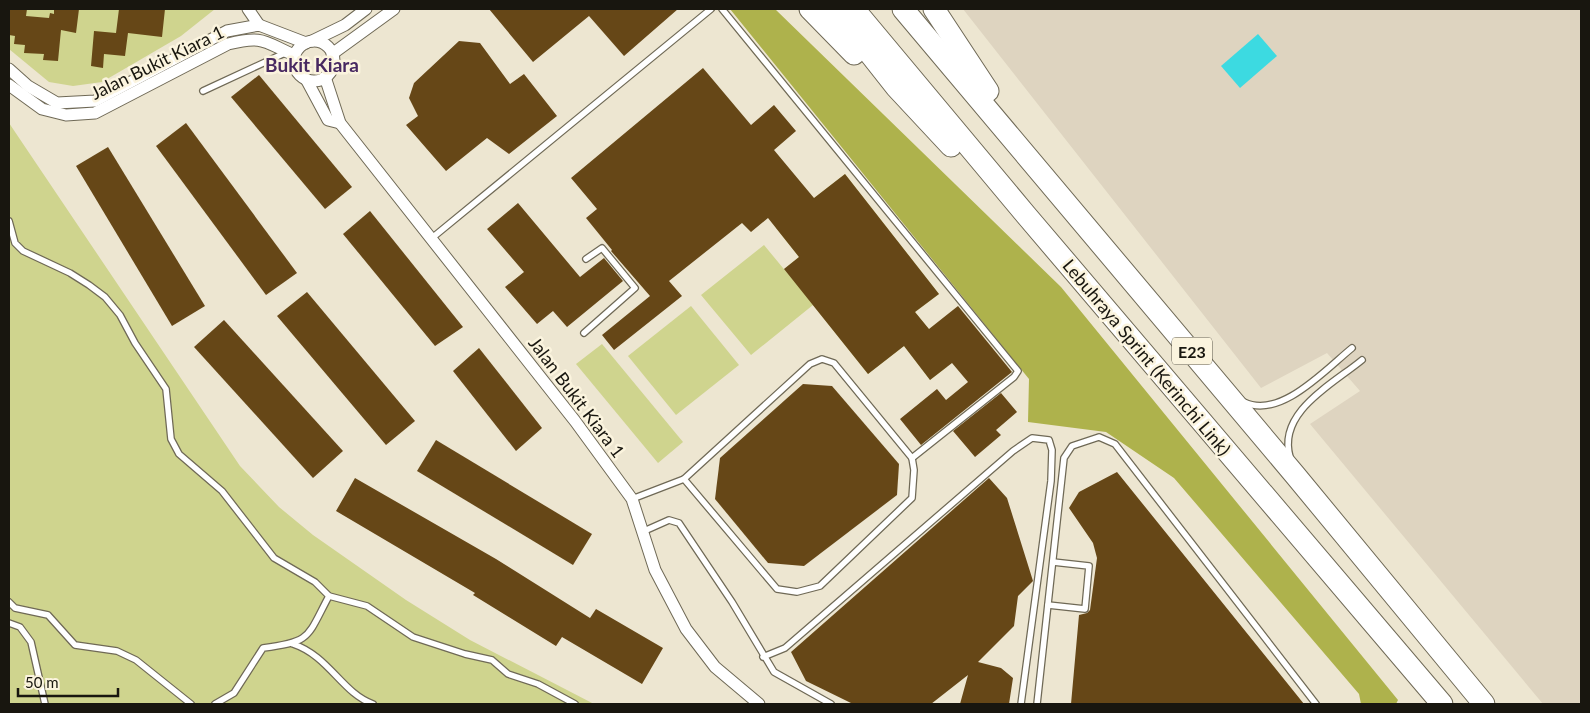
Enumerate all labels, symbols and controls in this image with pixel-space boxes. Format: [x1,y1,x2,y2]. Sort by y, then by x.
street label: Jalan Bukit Kiara 1 [87,20,227,104]
district label: Bukit Kiara [265,53,359,76]
street label: Lebuhraya Sprint (Kerinchi Link) [1059,255,1235,459]
street label: Jalan Bukit Kiara 1 [524,332,630,462]
road number: E23 [1172,338,1212,364]
scale bar [18,666,118,698]
text: 50 m [25,673,59,691]

